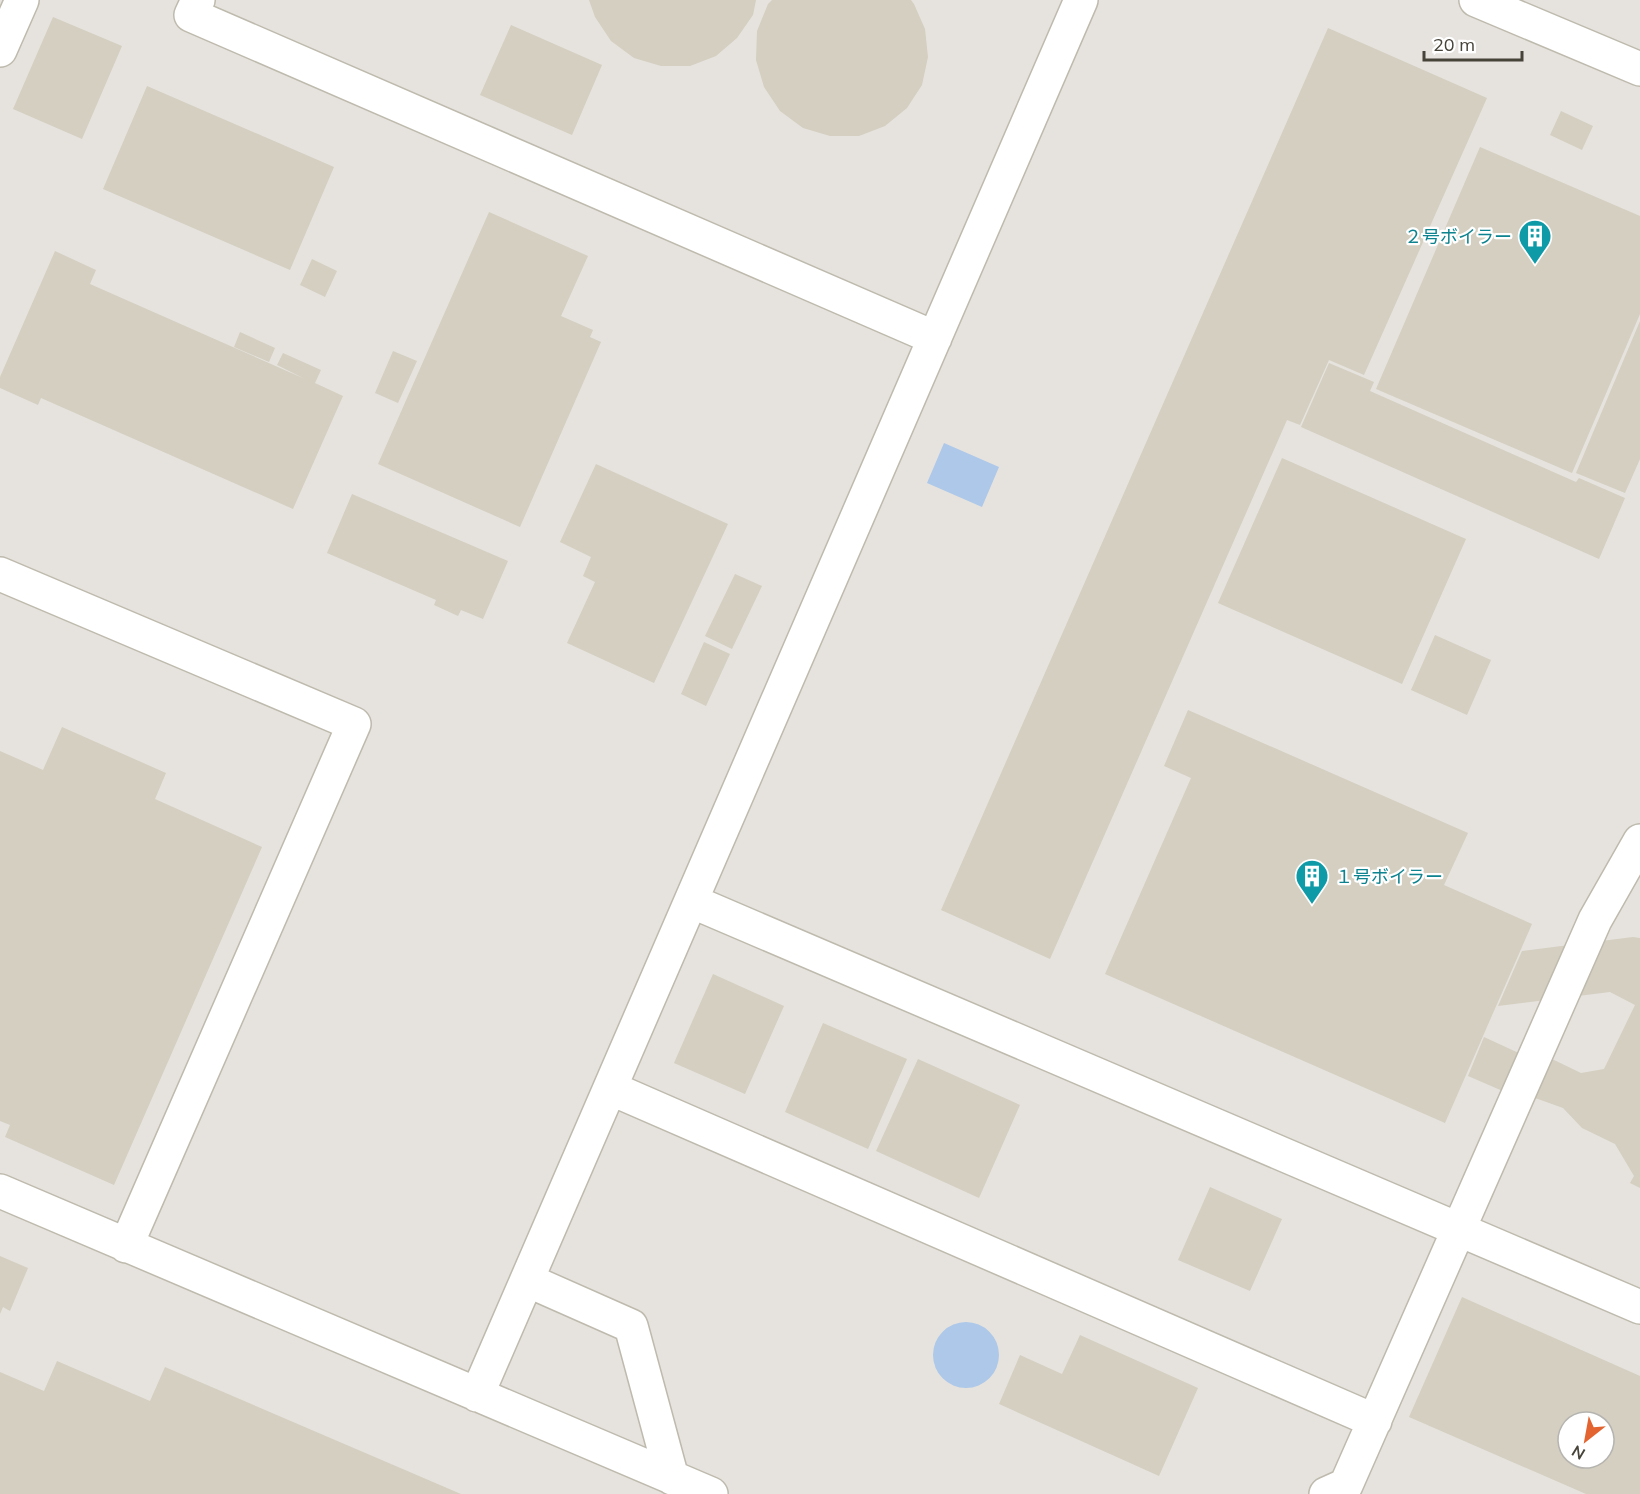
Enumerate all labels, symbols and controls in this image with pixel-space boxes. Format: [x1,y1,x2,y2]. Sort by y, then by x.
scale bar [1424,24,1522,62]
text: 20 m [1433,33,1475,56]
building icon: ２号ボイラー [1517,218,1553,265]
place label: ２号ボイラー [1404,225,1512,248]
building icon: １号ボイラー [1294,858,1330,905]
place label: １号ボイラー [1335,865,1443,888]
north arrow [1556,1410,1616,1470]
text: N [1568,1441,1589,1465]

